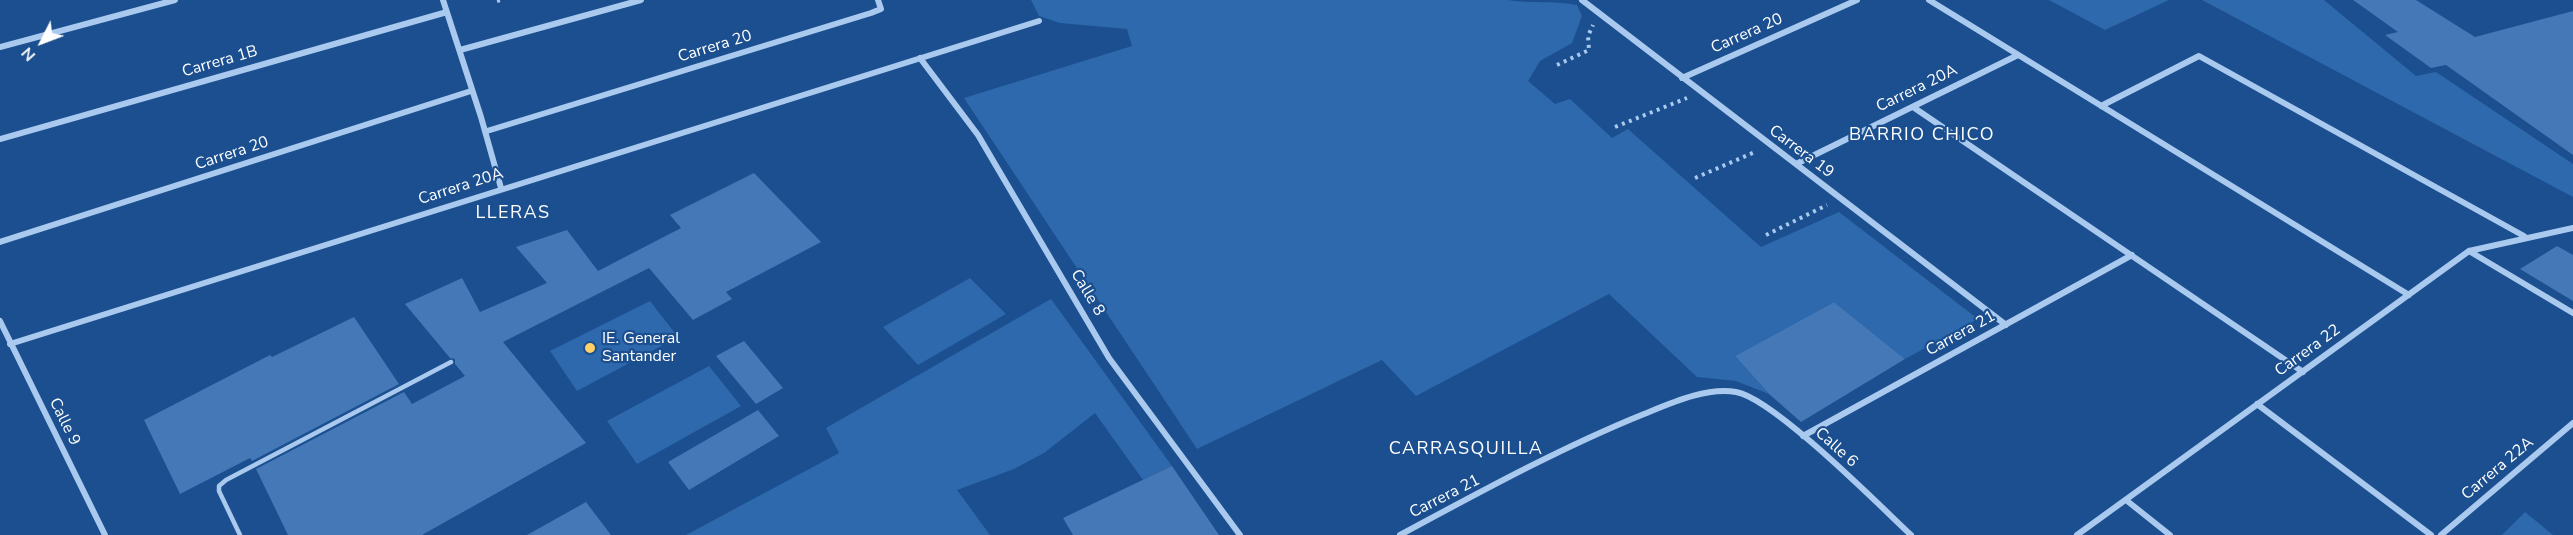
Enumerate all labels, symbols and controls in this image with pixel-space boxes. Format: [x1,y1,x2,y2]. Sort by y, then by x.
street label: Carrera 20 [1708,10,1786,58]
north arrow [12,12,72,72]
street label: Carrera 20 [676,27,754,67]
text: N [16,42,41,66]
street label: Carrera 1B [180,42,260,82]
street label: Carrera 20A [1873,61,1961,117]
street label: Carrera 19 [1765,121,1837,183]
district label: BARRIO CHICO [1849,125,1995,147]
street label: Carrera 20 [193,133,271,175]
street label: Carrera 20A [416,164,506,210]
district label: LLERAS [476,203,550,225]
street label: Calle 8 [1066,266,1108,320]
street label: Carrera 21 [1923,307,1999,361]
street label: Carrera 22 [2271,321,2345,381]
place label: IE. General Santander [602,329,680,367]
marker: IE. General Santander [583,341,597,355]
street label: Calle 9 [44,395,84,449]
street label: Calle 6 [1811,424,1861,472]
street label: Carrera 22A [2458,433,2538,505]
district label: CARRASQUILLA [1389,439,1543,461]
street label: Carrera 21 [1407,471,1483,523]

